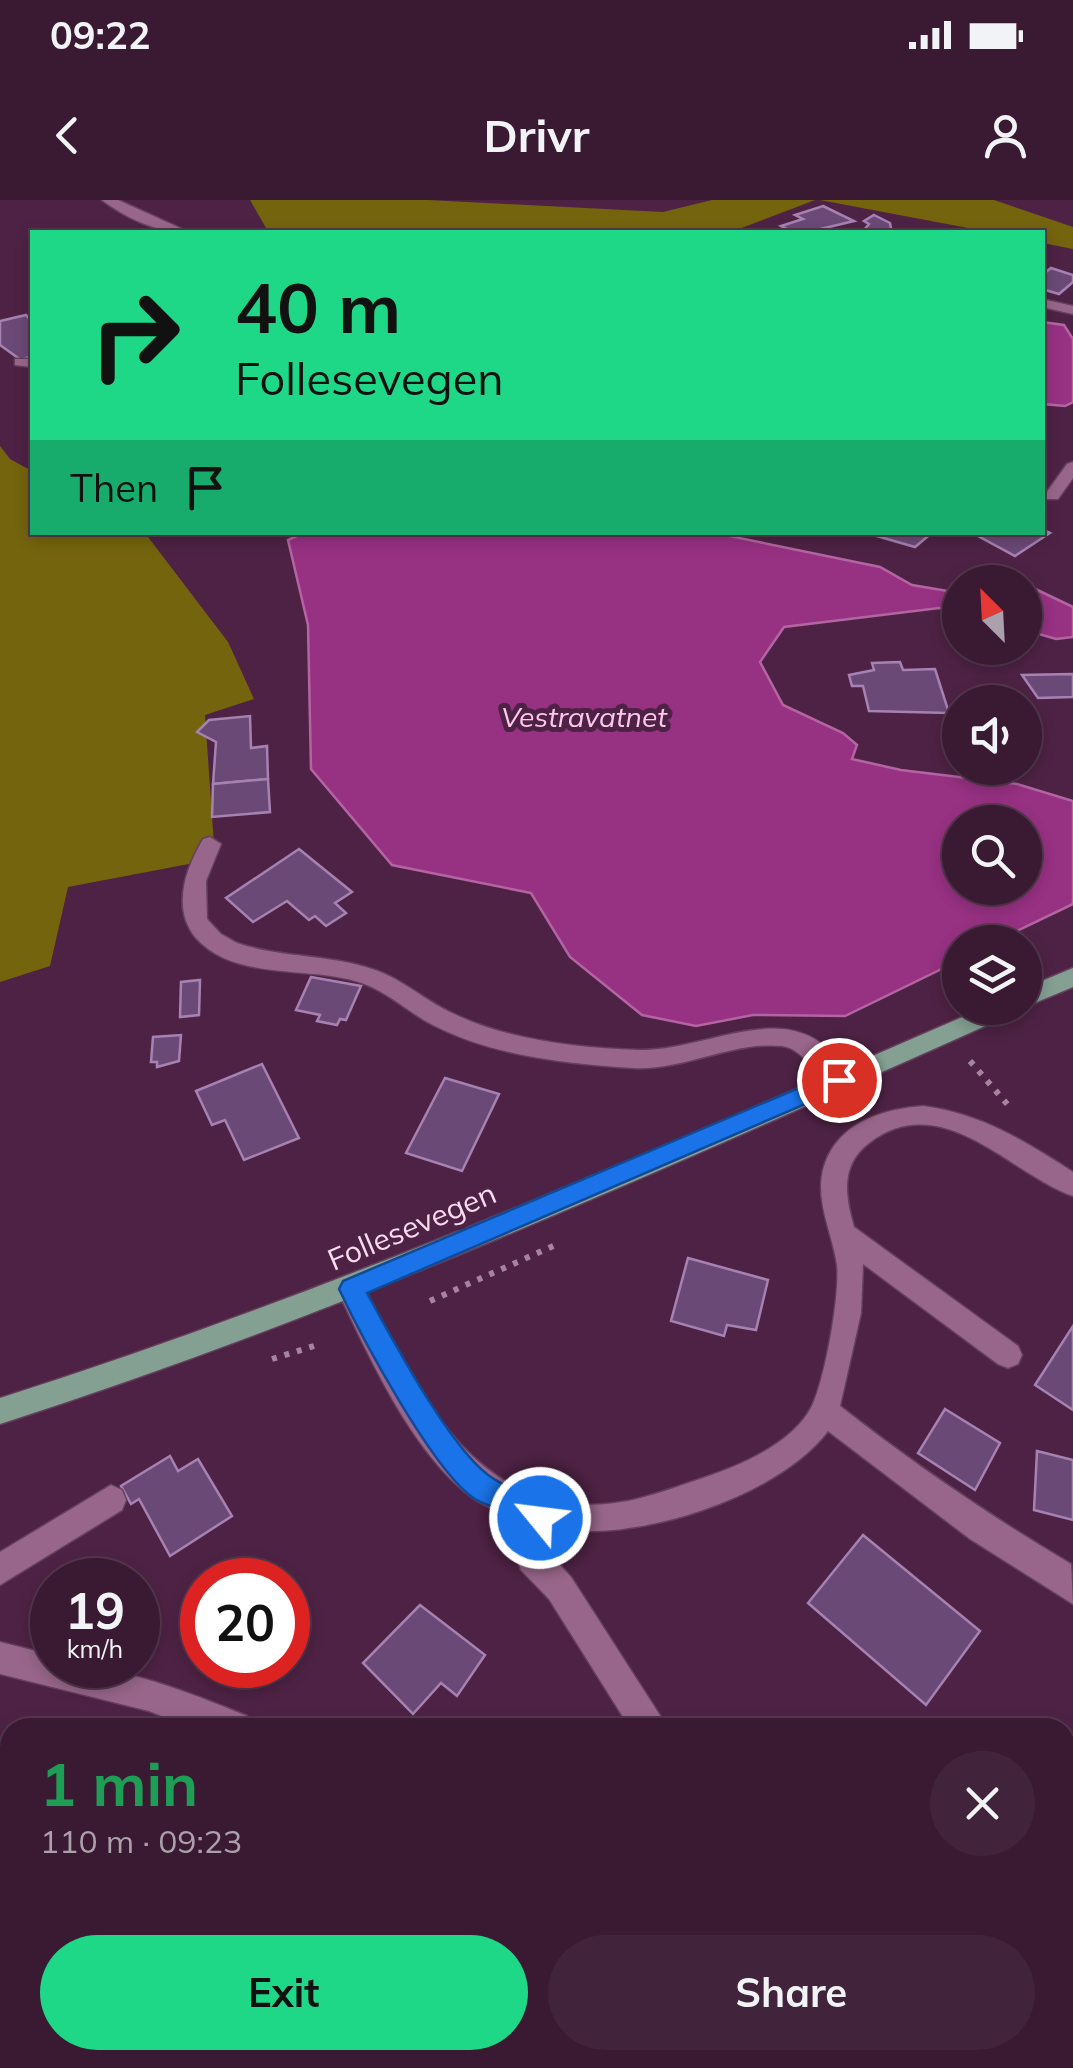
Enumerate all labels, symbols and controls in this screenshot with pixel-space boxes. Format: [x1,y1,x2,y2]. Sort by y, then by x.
text: 09:22 [50,11,151,59]
text: Drivr [484,107,589,163]
icon: back [40,108,95,163]
icon: person [978,108,1033,163]
text: 40 m [235,263,401,351]
icon: right [70,270,200,400]
text: Follesevegen [235,350,504,406]
icon: arrive [178,460,233,515]
text: Then [70,464,158,512]
north arrow [942,565,1042,665]
map controls [942,565,1042,1025]
button: sound [942,685,1042,785]
water label: Vestravatnet [501,699,668,734]
button: search [942,805,1042,905]
button: layers [942,925,1042,1025]
pin [797,1038,882,1123]
icon: arrive [812,1053,867,1108]
street label: Follesevegen [322,1174,501,1279]
position arrow [488,1466,592,1570]
speed limit sign: 20 [180,1558,310,1688]
text: 19 [65,1579,125,1642]
text: km/h [67,1633,123,1664]
text: 1 min [40,1746,198,1821]
button: close [930,1751,1035,1856]
text: 110 m · 09:23 [40,1821,242,1861]
button: Exit [40,1935,528,2050]
button: Share [548,1935,1035,2050]

